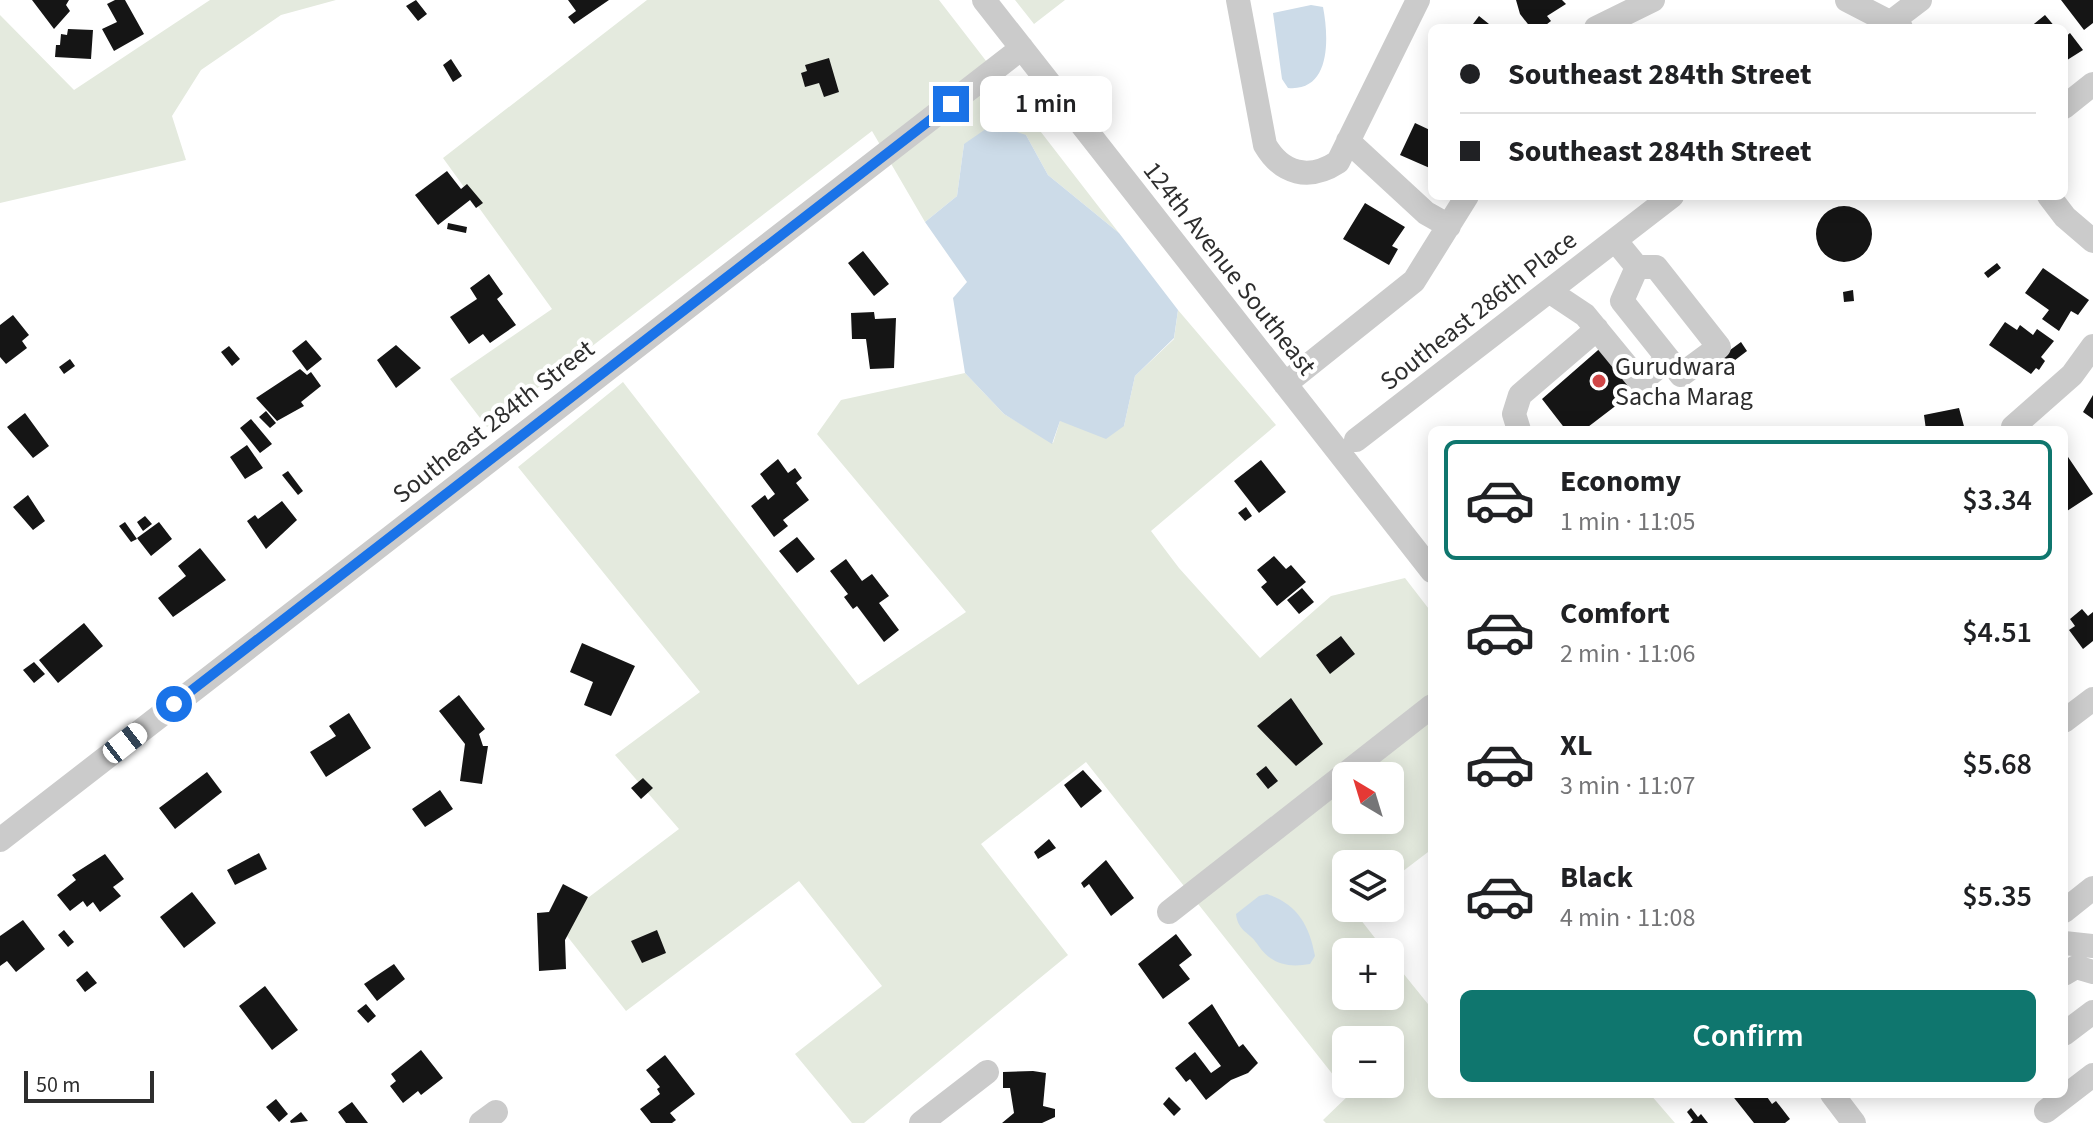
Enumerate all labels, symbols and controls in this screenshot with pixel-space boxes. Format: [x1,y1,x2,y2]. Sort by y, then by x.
text: Southeast 284th Street [1508,53,1812,96]
callout: 1 min [979,76,1111,132]
text: 1 min [1015,85,1077,122]
route end [933,86,969,122]
text: Southeast 284th Street [1508,130,1812,173]
street label: 124th Avenue Southeast [1134,154,1325,383]
street label: Southeast 286th Place [1372,222,1584,399]
street label: Southeast 284th Street [385,331,602,512]
place label: Gurudwara Sacha Marag [1615,348,1753,415]
marker: Gurudwara Sacha Marag [1590,372,1608,390]
text: Economy [1560,460,1681,503]
icon: car [1464,464,1536,536]
text: $3.34 [1962,479,2032,522]
text: 1 min · 11:05 [1560,503,1695,540]
text: Comfort [1560,592,1670,635]
icon: car [1464,596,1536,668]
text: $4.51 [1962,611,2032,654]
text: 2 min · 11:06 [1560,635,1695,672]
route start [156,686,192,722]
car [99,719,151,767]
text: XL [1560,724,1593,767]
icon: car [1464,728,1536,800]
text: $5.68 [1962,743,2032,786]
north arrow [1332,762,1404,834]
map controls [1332,762,1404,1098]
text: 3 min · 11:07 [1560,767,1695,804]
button: layers [1332,850,1404,922]
text: Black [1560,856,1633,899]
icon: car [1464,860,1536,932]
text: $5.35 [1962,875,2032,918]
text: 4 min · 11:08 [1560,899,1695,936]
button: + [1332,938,1404,1010]
button: Confirm [1460,990,2036,1082]
button: − [1332,1026,1404,1098]
scale bar [24,1067,154,1103]
text: 50 m [36,1069,81,1101]

